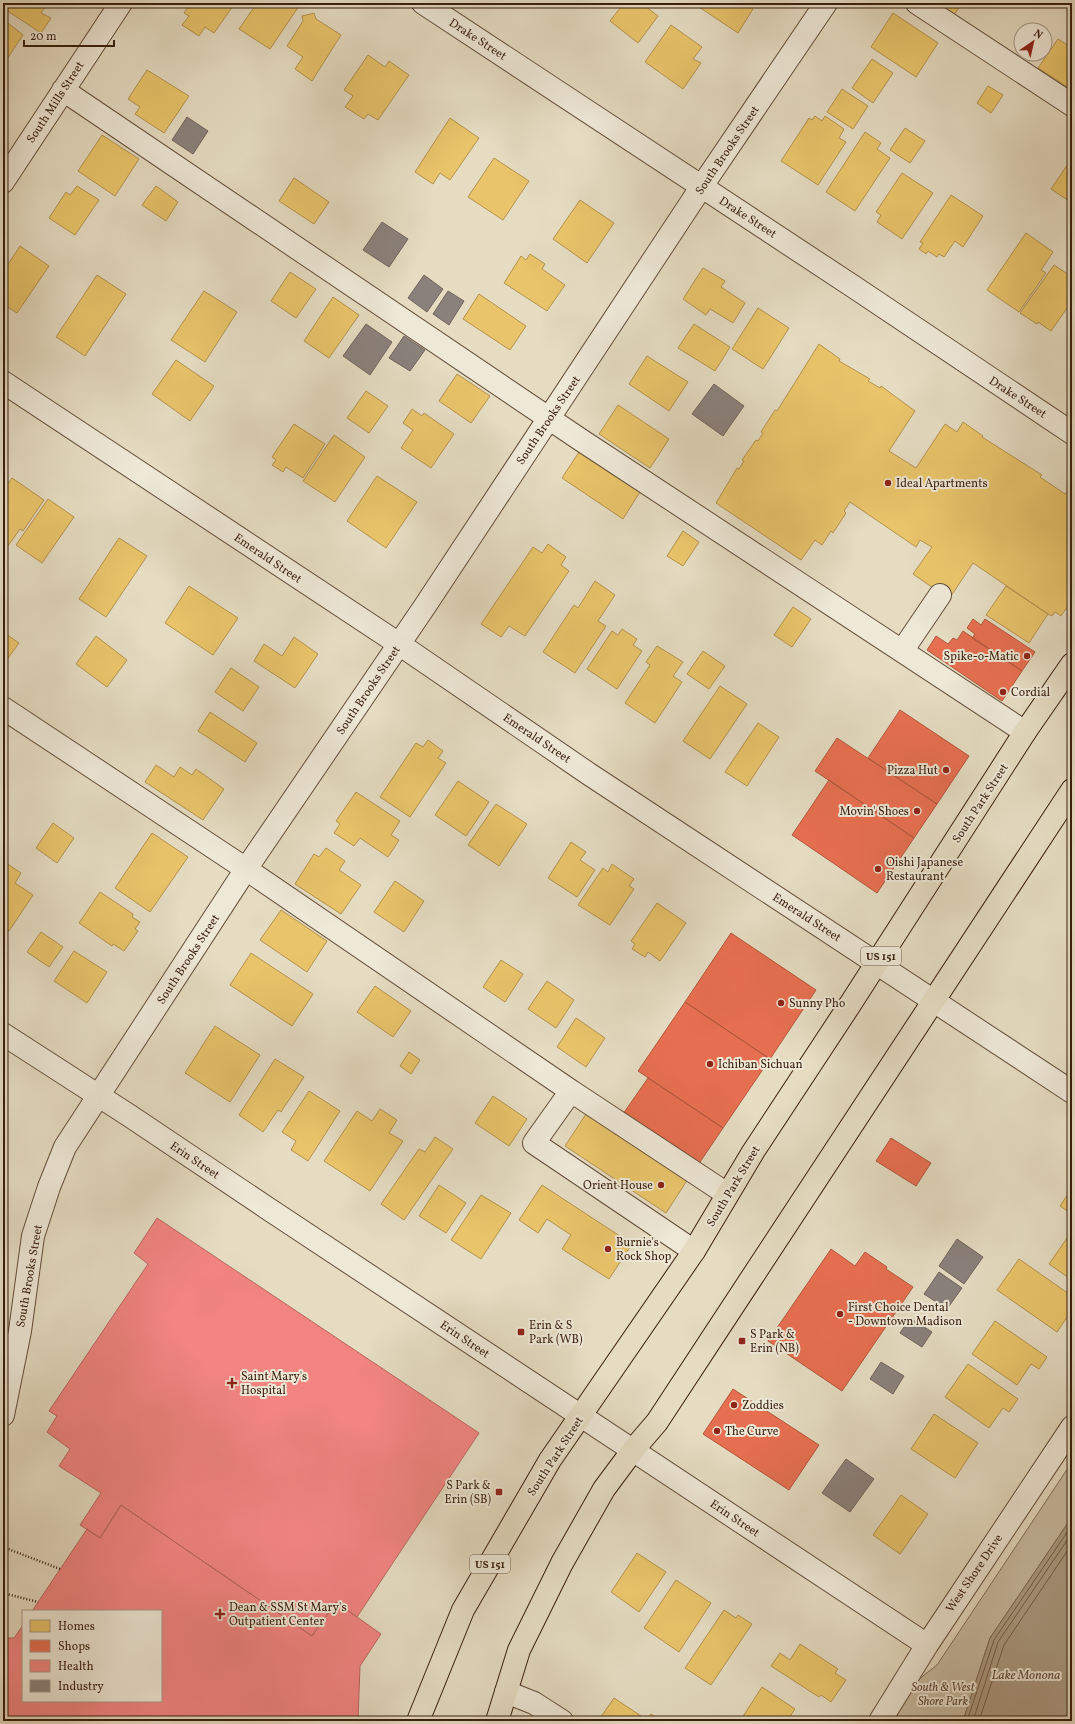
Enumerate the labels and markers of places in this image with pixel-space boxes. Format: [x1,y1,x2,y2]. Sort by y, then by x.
place label: Ideal Apartments [896,476,988,492]
marker: Ideal Apartments [883,478,893,488]
place label: Spike-o-Matic [943,649,1019,665]
marker: Spike-o-Matic [1022,651,1032,661]
place label: Cordial [1011,685,1051,701]
marker: Cordial [998,687,1008,697]
place label: Pizza Hut [887,763,938,779]
marker: Pizza Hut [941,765,951,775]
place label: Movin' Shoes [840,804,909,820]
marker: Movin' Shoes [912,806,922,816]
place label: Oishi Japanese Restaurant [886,855,963,885]
marker: Oishi Japanese Restaurant [873,864,883,874]
place label: Sunny Pho [789,996,845,1012]
marker: Sunny Pho [776,998,786,1008]
place label: Ichiban Sichuan [718,1057,803,1073]
marker: Ichiban Sichuan [705,1059,715,1069]
place label: Orient House [583,1178,653,1194]
marker: Orient House [656,1180,666,1190]
place label: Burnie's Rock Shop [616,1235,672,1265]
marker: Burnie's Rock Shop [603,1244,613,1254]
place label: First Choice Dental - Downtown Madison [848,1300,962,1330]
marker: First Choice Dental - Downtown Madison [835,1309,845,1319]
place label: Erin & S Park (WB) [529,1318,583,1348]
marker: Erin & S Park (WB) [516,1327,526,1337]
place label: S Park & Erin (NB) [750,1327,799,1357]
marker: S Park & Erin (NB) [737,1336,747,1346]
place label: Saint Mary's Hospital [241,1369,307,1399]
marker: Saint Mary's Hospital [226,1377,238,1389]
place label: Zoddies [742,1398,784,1414]
marker: Zoddies [729,1400,739,1410]
place label: The Curve [725,1424,779,1440]
marker: The Curve [712,1426,722,1436]
place label: S Park & Erin (SB) [444,1478,491,1508]
marker: S Park & Erin (SB) [494,1487,504,1497]
place label: Dean & SSM St Mary's Outpatient Center [229,1600,347,1630]
marker: Dean & SSM St Mary's Outpatient Center [214,1608,226,1620]

